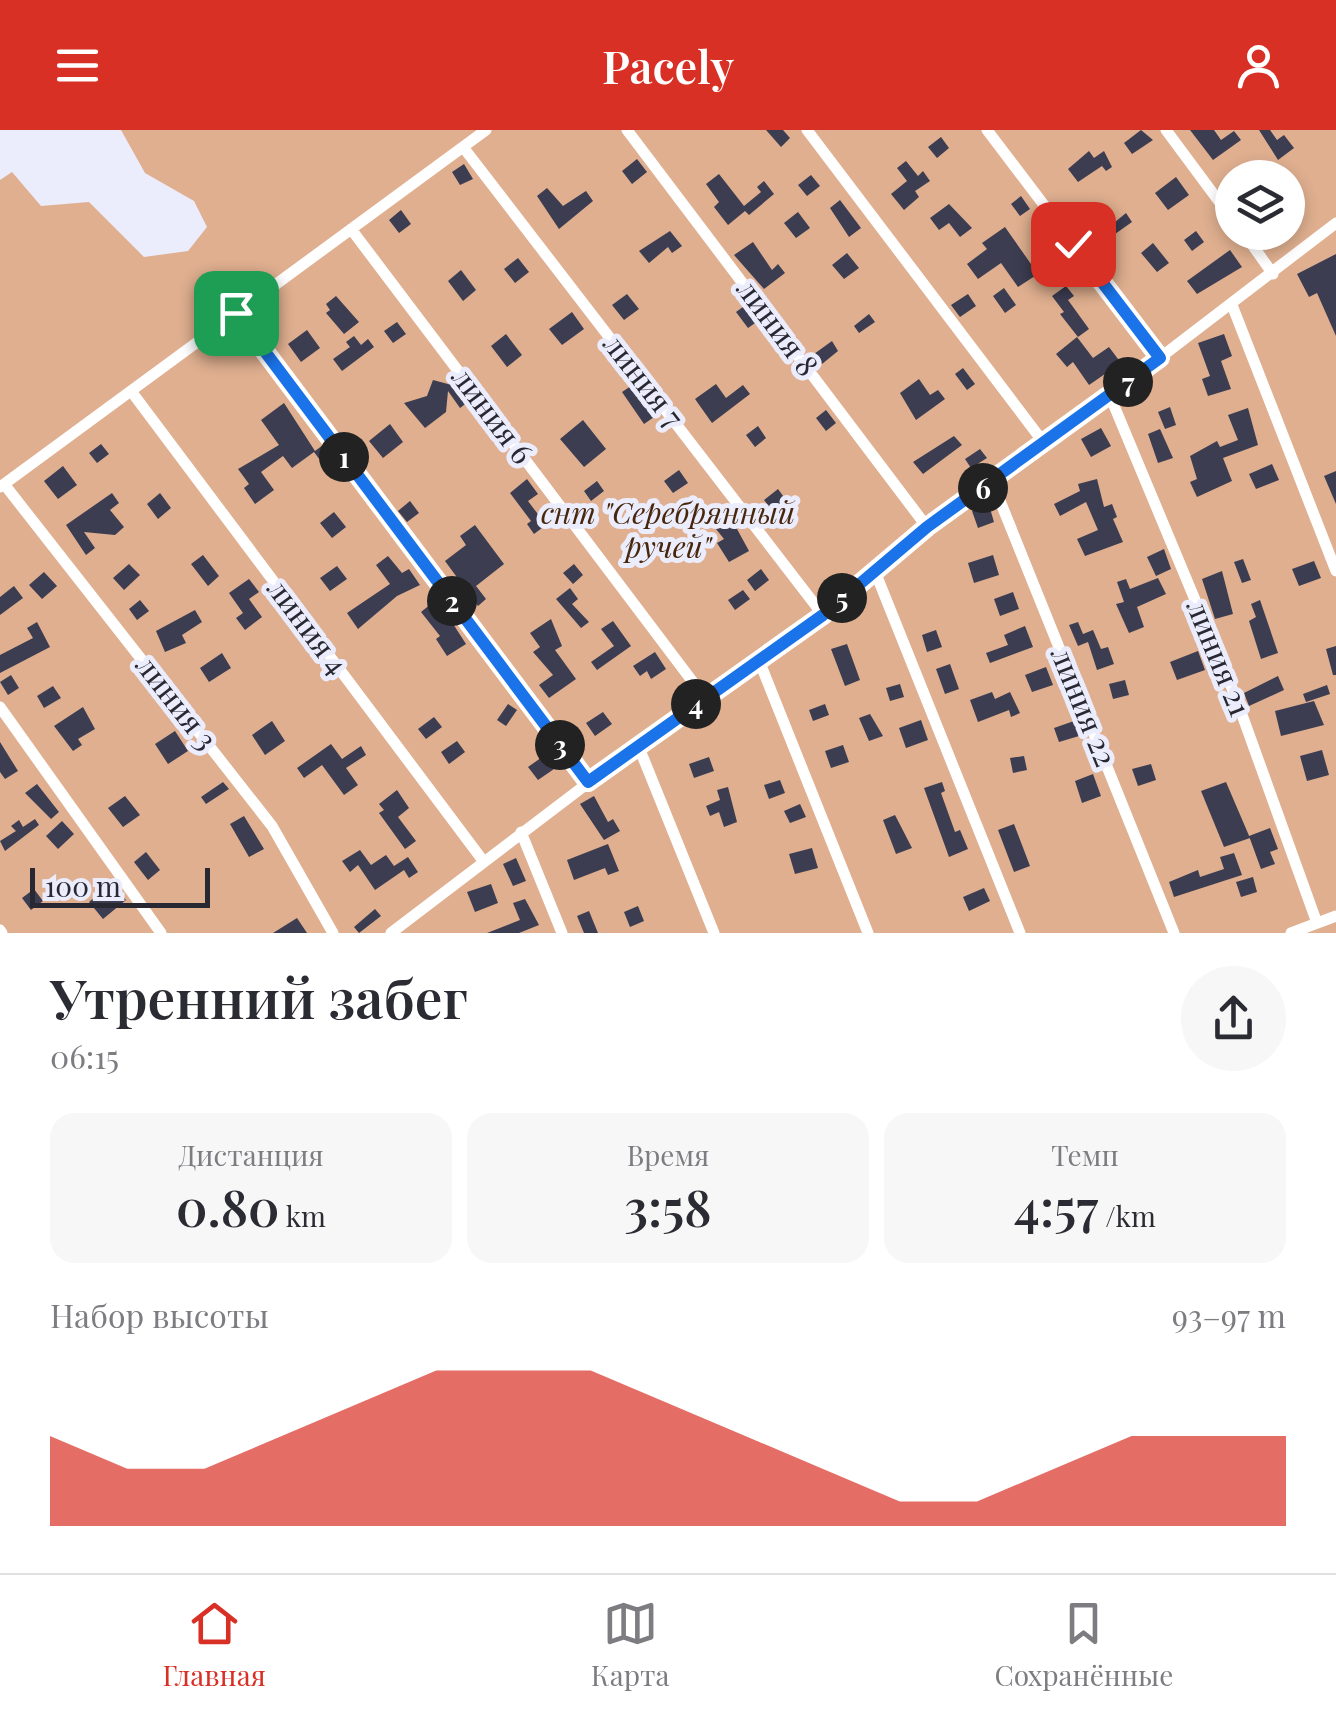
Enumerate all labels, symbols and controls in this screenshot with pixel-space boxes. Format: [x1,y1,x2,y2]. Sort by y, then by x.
text: Pacely [602,35,734,95]
icon: menu [50,38,105,93]
icon: person [1231,38,1286,93]
map controls [1215,160,1305,250]
button: layers [1215,160,1305,250]
pin [1031,202,1116,287]
icon: check [1046,217,1101,272]
street label: линия 8 [729,270,828,384]
pin [194,271,279,356]
icon: arrive [209,286,264,341]
street label: линия 7 [595,325,694,435]
pin: 7 [1103,357,1153,407]
street label: линия 6 [444,358,543,472]
text: 7 [1122,363,1134,400]
pin: 1 [319,432,369,482]
text: 1 [339,438,349,475]
pin: 6 [958,463,1008,513]
text: 6 [975,469,991,506]
park label: снт "Серебрянный ручей" [541,492,796,566]
street label: линия 4 [259,570,358,682]
pin: 5 [817,573,867,623]
pin: 2 [427,576,477,626]
text: 5 [836,579,848,616]
text: 2 [445,582,459,619]
street label: линия 21 [1178,593,1261,721]
street label: линия 22 [1043,641,1127,772]
street label: линия 3 [128,646,227,757]
pin: 4 [671,679,721,729]
text: 4 [689,685,703,722]
pin: 3 [535,720,585,770]
text: 3 [553,726,567,763]
scale bar [30,863,210,908]
text: 100 m [45,867,121,904]
text: Утренний забег [50,959,468,1033]
button: share [1181,966,1286,1071]
text: 06:15 [50,1034,119,1077]
text: Дистанция [178,1136,324,1173]
text: Время [627,1136,709,1173]
text: Темп [1051,1136,1119,1173]
text: 0.80 [176,1173,280,1240]
text: 3:58 [624,1173,712,1240]
text: 4:57 [1014,1173,1098,1240]
text: km [280,1197,326,1234]
text: /km [1098,1197,1156,1234]
text: Набор высоты [50,1293,269,1336]
text: 93–97 m [1172,1293,1286,1336]
tab: Главная [163,1596,266,1693]
tab: Карта [591,1596,669,1693]
tab: Сохранённые [995,1596,1173,1693]

